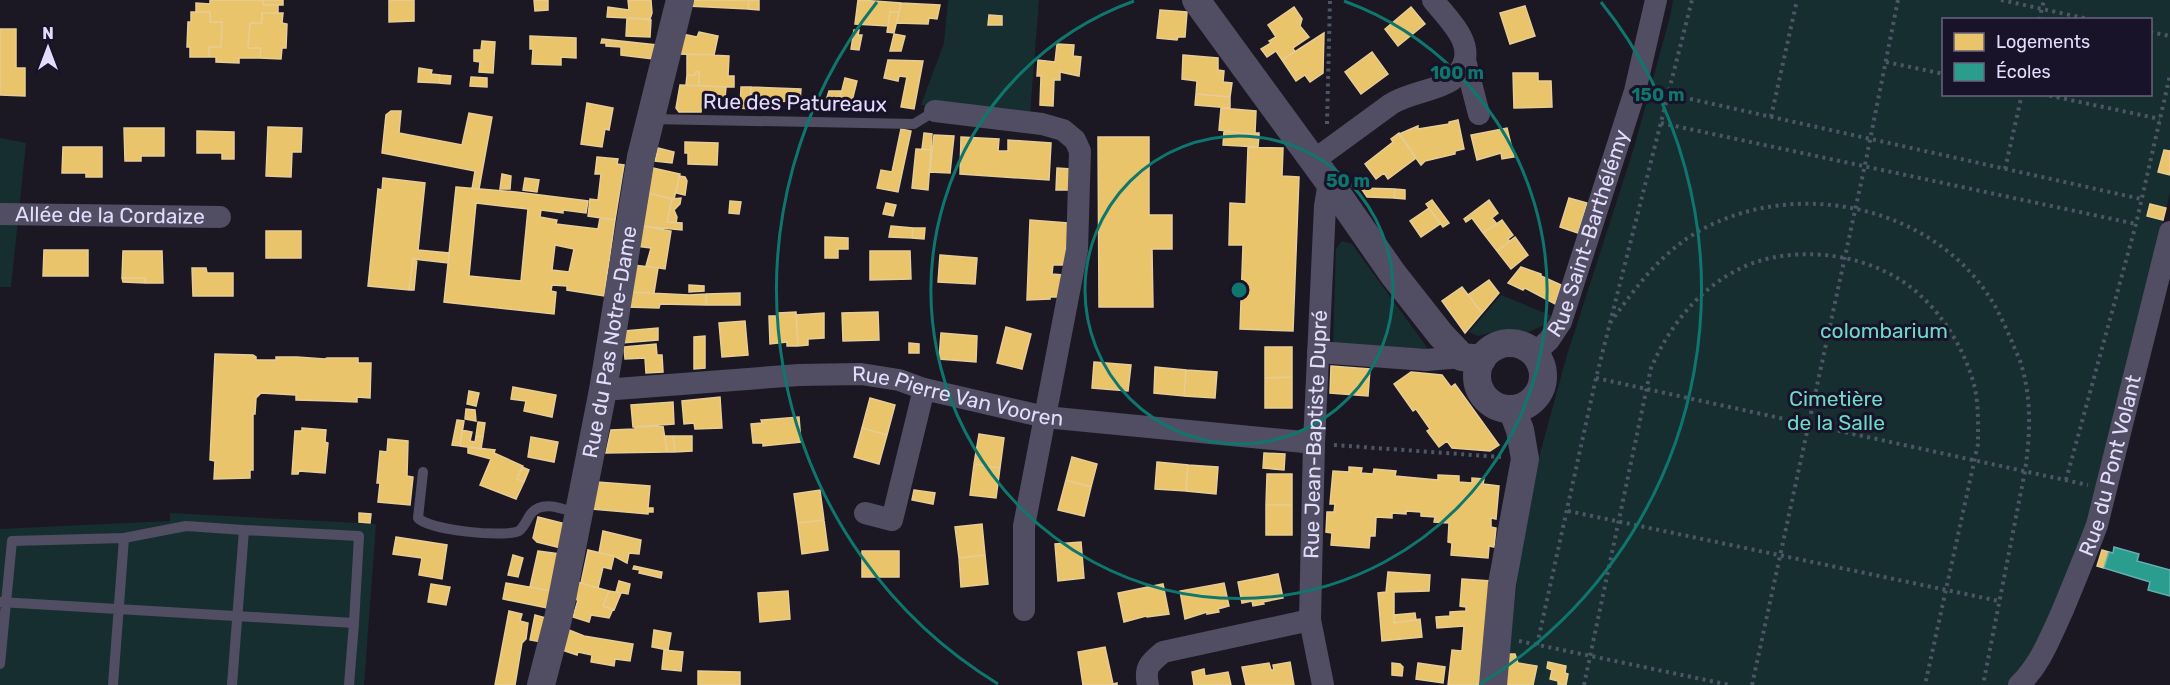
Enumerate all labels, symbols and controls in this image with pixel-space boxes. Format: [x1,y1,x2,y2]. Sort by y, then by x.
north arrow [18,18,78,78]
legend [1942,18,2152,96]
text: N [42,24,54,43]
text: Logements [1996,31,2090,53]
text: Écoles [1996,61,2051,83]
text: 100 m [1430,62,1484,84]
text: 150 m [1631,84,1685,106]
street label: Rue des Patureaux [703,88,887,117]
street label: Rue Saint-Barthélémy [1542,126,1634,342]
text: 50 m [1326,170,1370,192]
street label: Allée de la Cordaize [15,201,205,229]
street label: Rue du Pas Notre-Dame [577,224,642,460]
centre of rings [1229,280,1249,300]
street label: Rue Jean-Baptiste Dupré [1298,309,1332,559]
park label: colombarium [1820,318,1948,343]
street label: Rue Pierre Van Vooren [852,361,1065,431]
street label: Rue du Pont Volant [2073,372,2146,560]
park label: Cimetière de la Salle [1787,386,1885,435]

